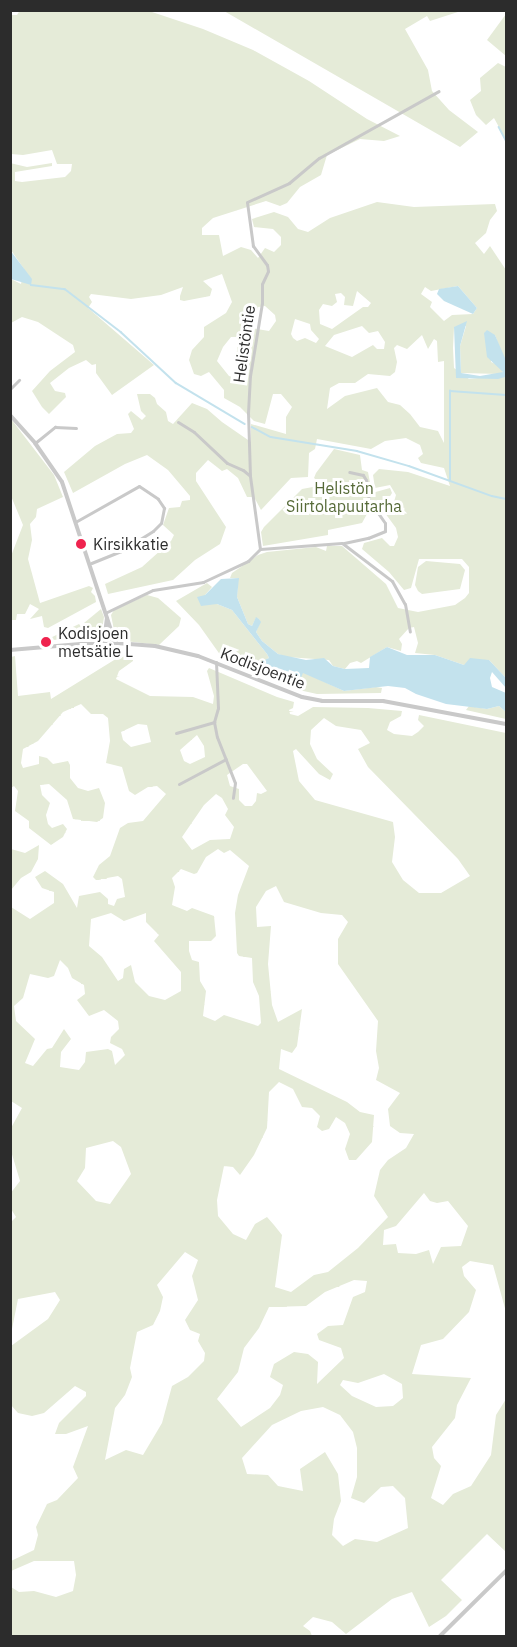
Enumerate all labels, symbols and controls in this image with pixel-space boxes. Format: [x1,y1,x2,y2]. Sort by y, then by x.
street label: Helistöntie [229,304,259,384]
park label: Helistön Siirtolapuutarha [286,478,402,516]
place label: Kirsikkatie [93,534,169,554]
marker: Kirsikkatie [74,537,88,551]
place label: Kodisjoen metsätie L [58,623,133,661]
marker: Kodisjoen metsätie L [39,635,53,649]
street label: Kodisjoentie [218,643,308,693]

